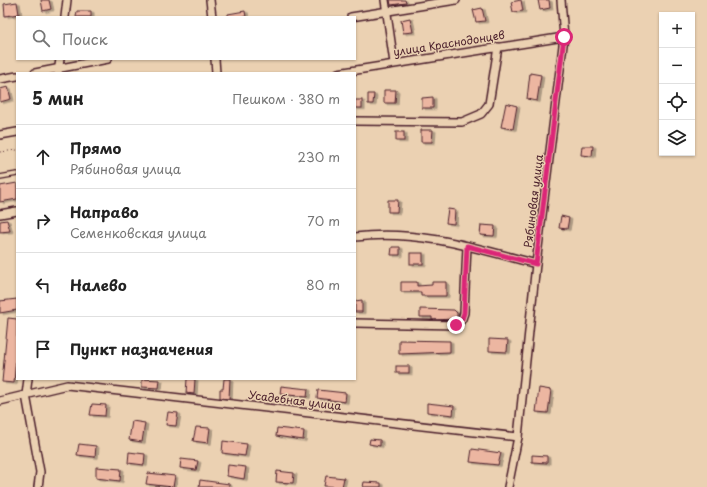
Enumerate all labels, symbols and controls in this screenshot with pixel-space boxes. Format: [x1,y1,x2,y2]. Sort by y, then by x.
map controls [659,12,695,156]
button: + [659,12,695,48]
search box [16,16,356,60]
street label: улица Краснодонцев [392,26,506,60]
icon: search [30,27,52,49]
text: Поиск [62,27,108,50]
route start [555,28,573,46]
button: − [659,48,695,84]
button: locate [659,84,695,120]
text: 5 мин [32,85,84,111]
text: Пешком · 380 m [232,89,340,108]
button: layers [659,120,695,156]
text: Прямо [70,136,121,159]
icon: ahead [32,146,54,168]
text: 230 m [298,147,340,166]
street label: Рябиновая улица [519,153,547,249]
text: Рябиновая улица [70,159,181,178]
text: Направо [70,200,139,223]
icon: right [32,210,54,232]
text: 70 m [307,211,340,230]
text: Семенковская улица [70,223,206,242]
text: Налево [70,273,127,296]
icon: left [32,274,54,296]
text: 80 m [306,275,340,294]
route end [447,316,465,334]
text: Пункт назначения [70,337,213,360]
icon: arrive [32,338,54,360]
street label: Усадебная улица [248,386,342,414]

